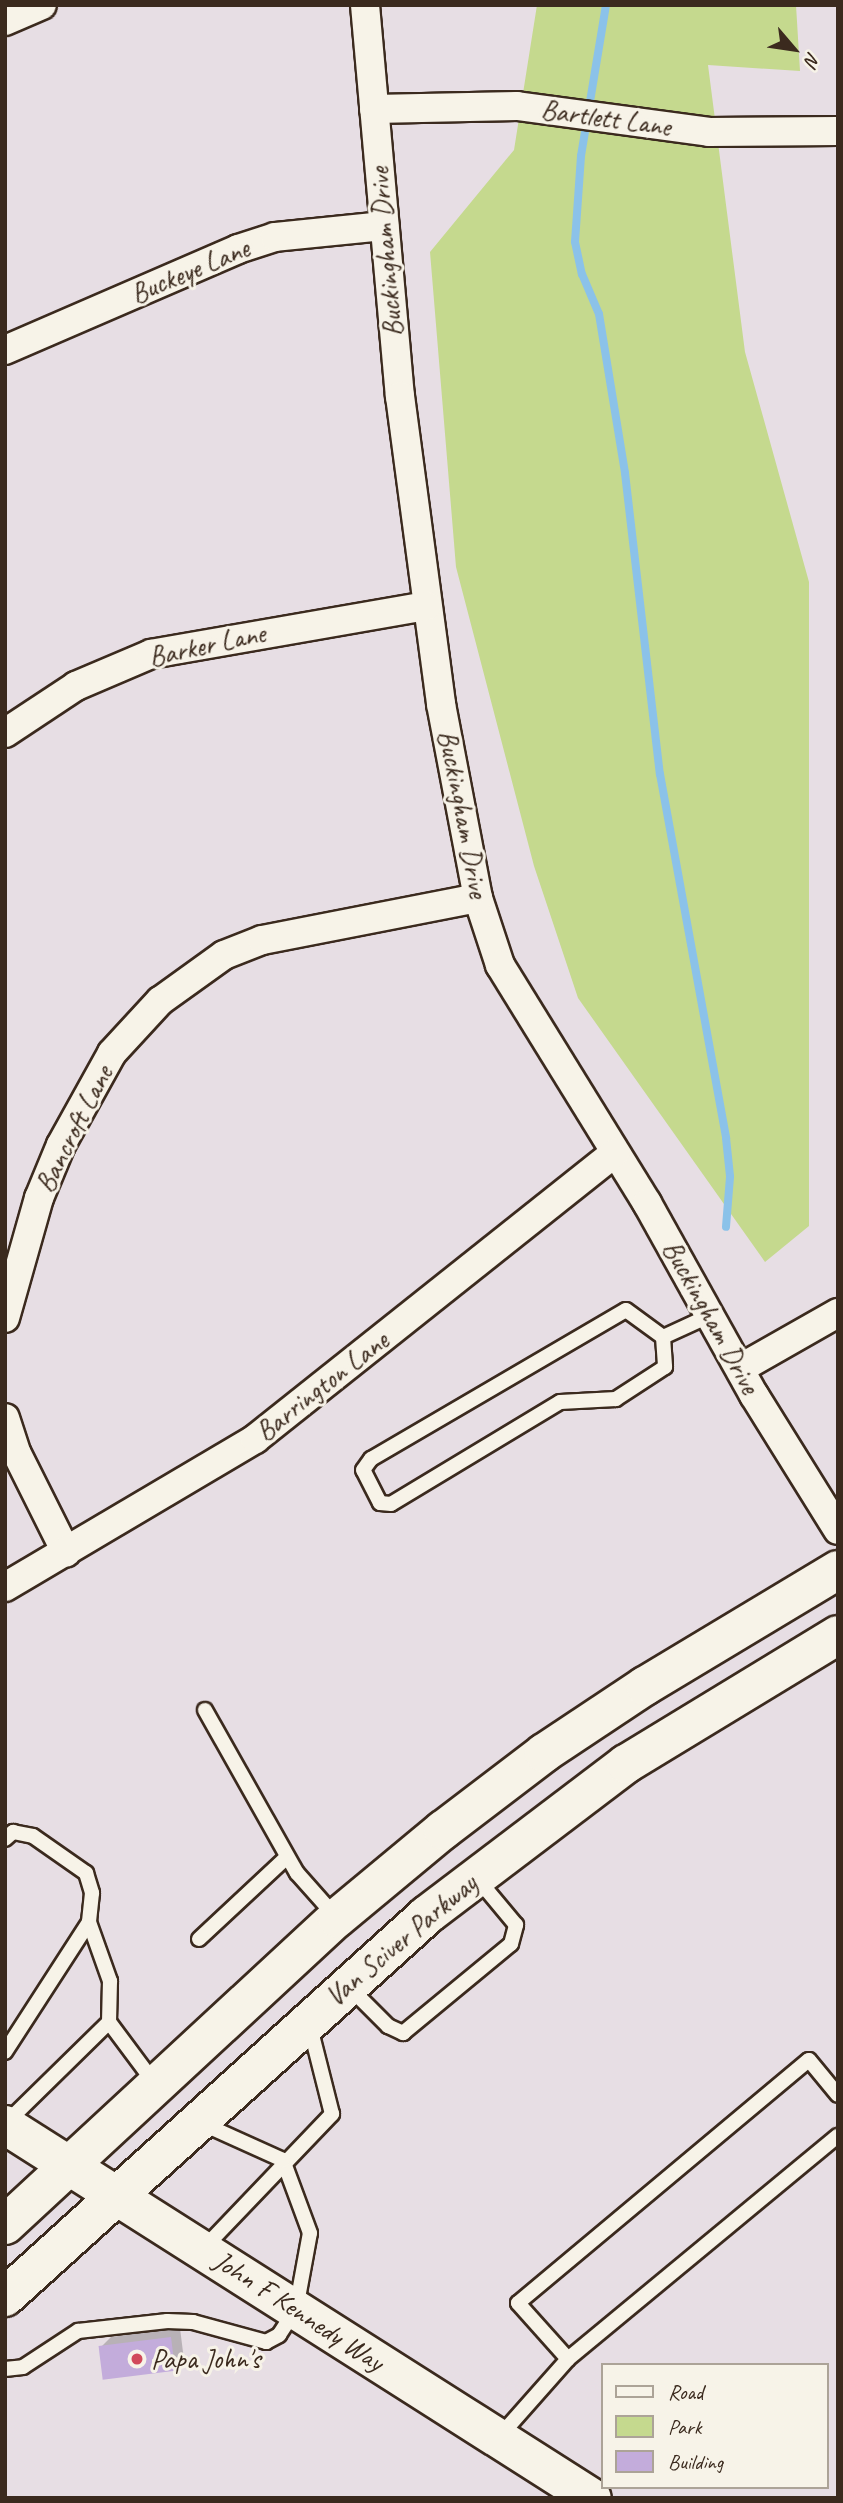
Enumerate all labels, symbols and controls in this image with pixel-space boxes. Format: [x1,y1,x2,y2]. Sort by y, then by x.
north arrow [759,14,829,84]
text: N [799,48,826,70]
street label: Bartlett Lane [539,92,673,144]
street label: Buckingham Drive [362,166,410,338]
street label: Buckeye Lane [126,231,254,311]
street label: Barker Lane [145,616,269,674]
street label: Buckingham Drive [430,727,496,901]
street label: Bancroft Lane [28,1060,120,1198]
street label: Buckingham Drive [655,1235,767,1399]
street label: Barrington Lane [249,1324,395,1448]
street label: Van Sciver Parkway [319,1867,483,2013]
street label: John F Kennedy Way [208,2244,390,2378]
place label: Papa John's [151,2342,260,2376]
marker: Papa John's [129,2351,145,2367]
legend [602,2363,829,2489]
text: Road [668,2379,703,2405]
text: Park [668,2414,701,2440]
text: Building [668,2449,723,2475]

